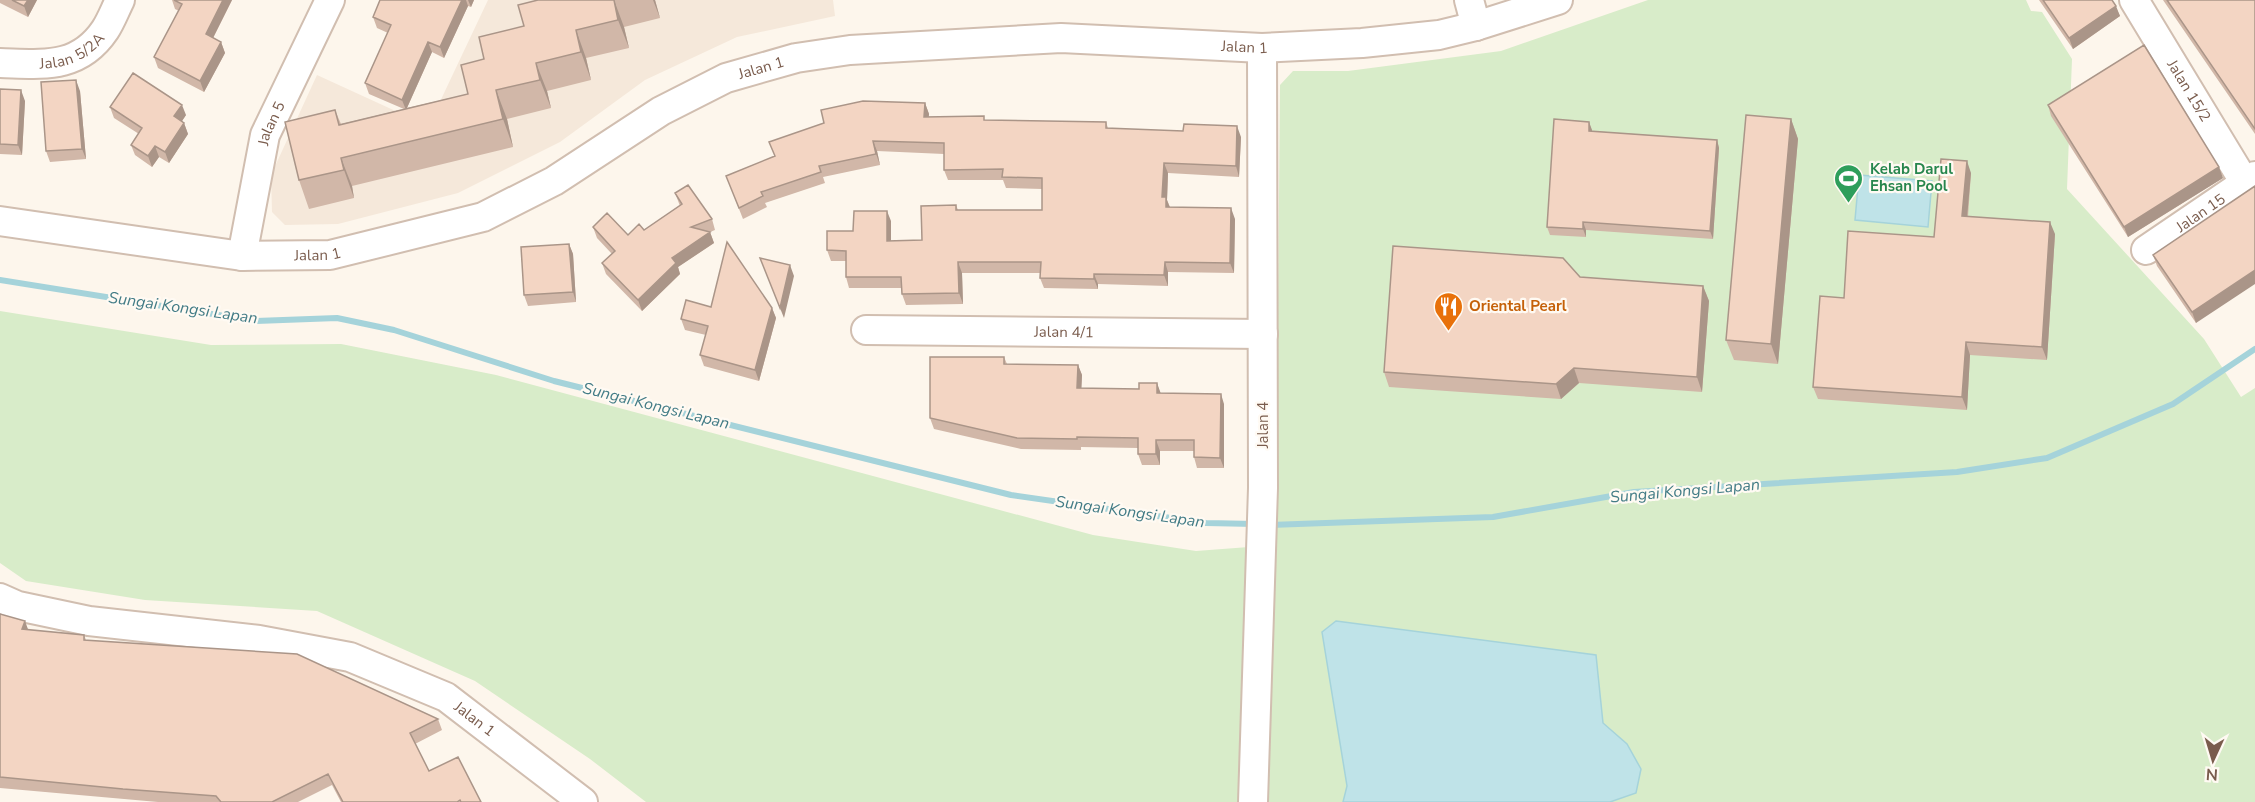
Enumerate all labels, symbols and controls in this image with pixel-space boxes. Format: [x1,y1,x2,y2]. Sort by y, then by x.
street label: Jalan 5/2A [38,28,109,74]
street label: Jalan 1 [1220,36,1268,58]
street label: Jalan 1 [735,52,786,84]
street label: Jalan 15/2 [2162,55,2215,125]
street label: Jalan 5 [253,98,290,148]
place label: Kelab Darul Ehsan Pool [1870,159,1953,196]
sports icon: Kelab Darul Ehsan Pool [1833,162,1865,204]
street label: Jalan 15 [2171,189,2229,237]
street label: Jalan 1 [293,243,343,265]
water label: Sungai Kongsi Lapan [107,287,259,329]
restaurant icon: Oriental Pearl [1432,290,1464,332]
place label: Oriental Pearl [1469,296,1567,316]
street label: Jalan 4/1 [1033,322,1094,342]
water label: Sungai Kongsi Lapan [580,377,732,435]
street label: Jalan 4 [1253,402,1273,449]
water label: Sungai Kongsi Lapan [1609,473,1761,509]
water label: Sungai Kongsi Lapan [1054,491,1206,533]
street label: Jalan 1 [449,696,499,741]
north arrow [2183,730,2243,790]
text: N [2205,763,2219,785]

